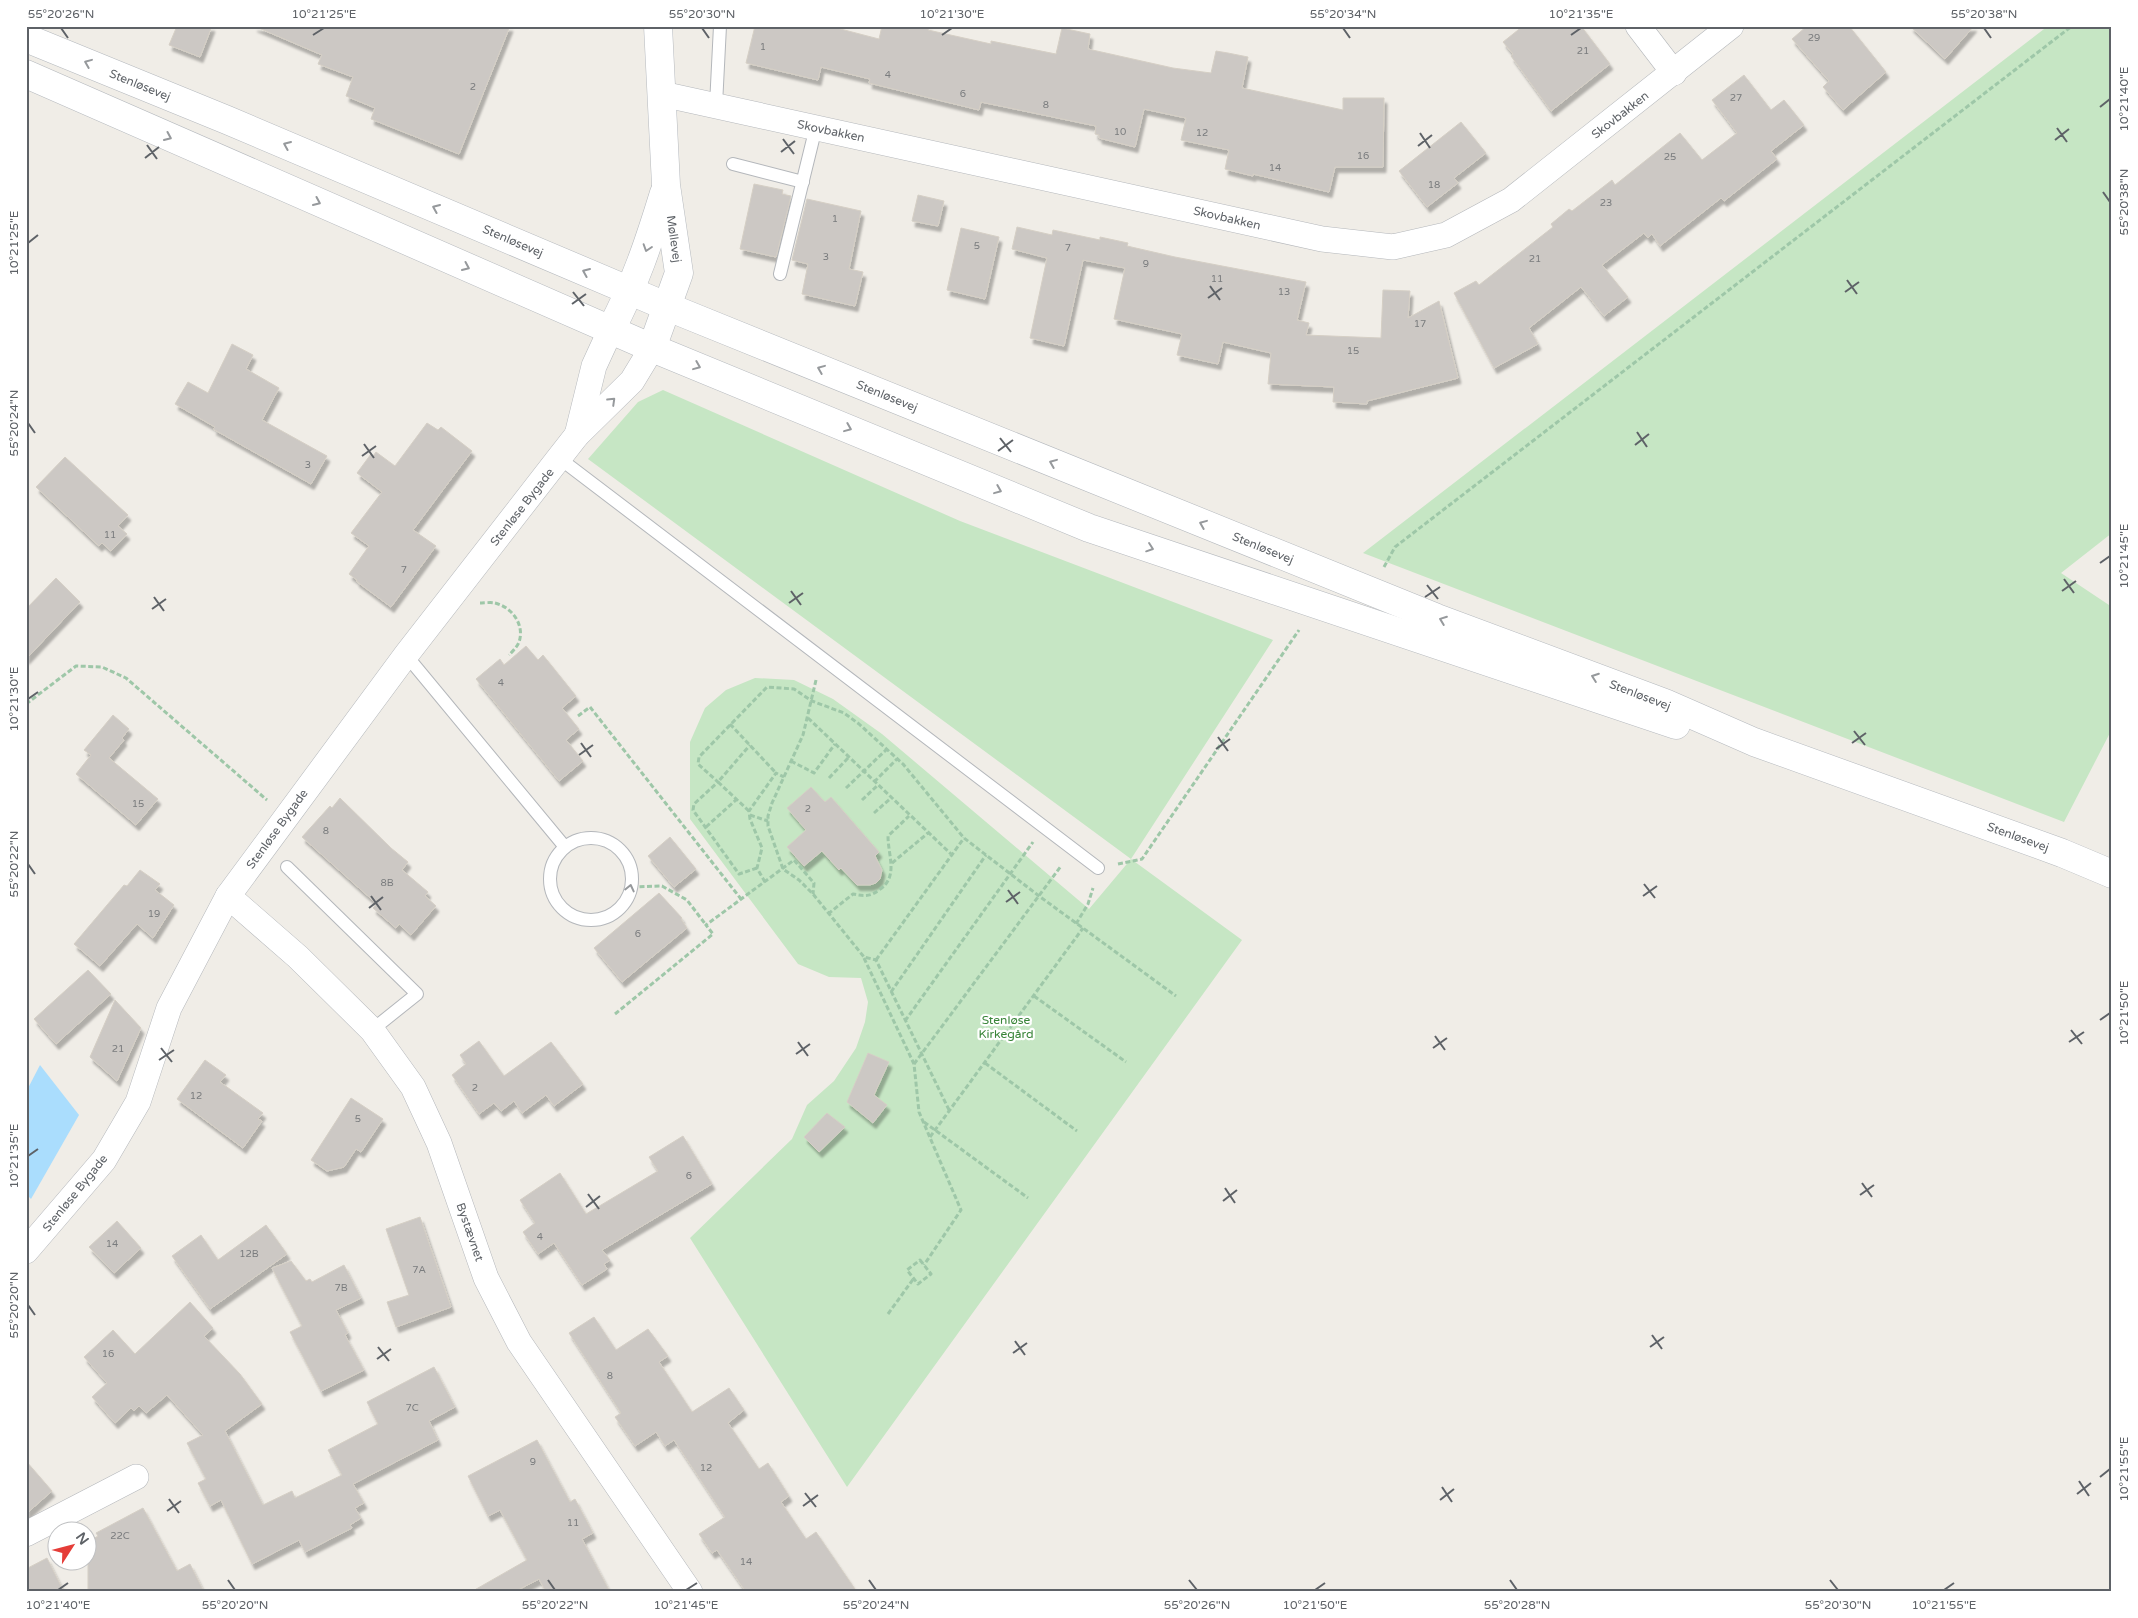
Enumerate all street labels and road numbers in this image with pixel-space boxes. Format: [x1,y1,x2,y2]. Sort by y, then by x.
street label: Stenløsevej [107,66,173,104]
street label: Skovbakken [1589,88,1651,142]
street label: Skovbakken [796,117,866,145]
street label: Skovbakken [1192,203,1262,233]
street label: Møllevej [664,214,684,264]
street label: Stenløsevej [481,222,545,260]
street label: Stenløsevej [854,377,920,415]
street label: Stenløse Bygade [487,465,557,549]
street label: Stenløsevej [1230,529,1296,567]
street label: Stenløsevej [1607,677,1673,713]
street label: Stenløse Bygade [243,786,311,871]
street label: Stenløsevej [1985,819,2051,855]
street label: Stenløse Bygade [40,1152,110,1234]
street label: Bystævnet [453,1201,487,1263]

